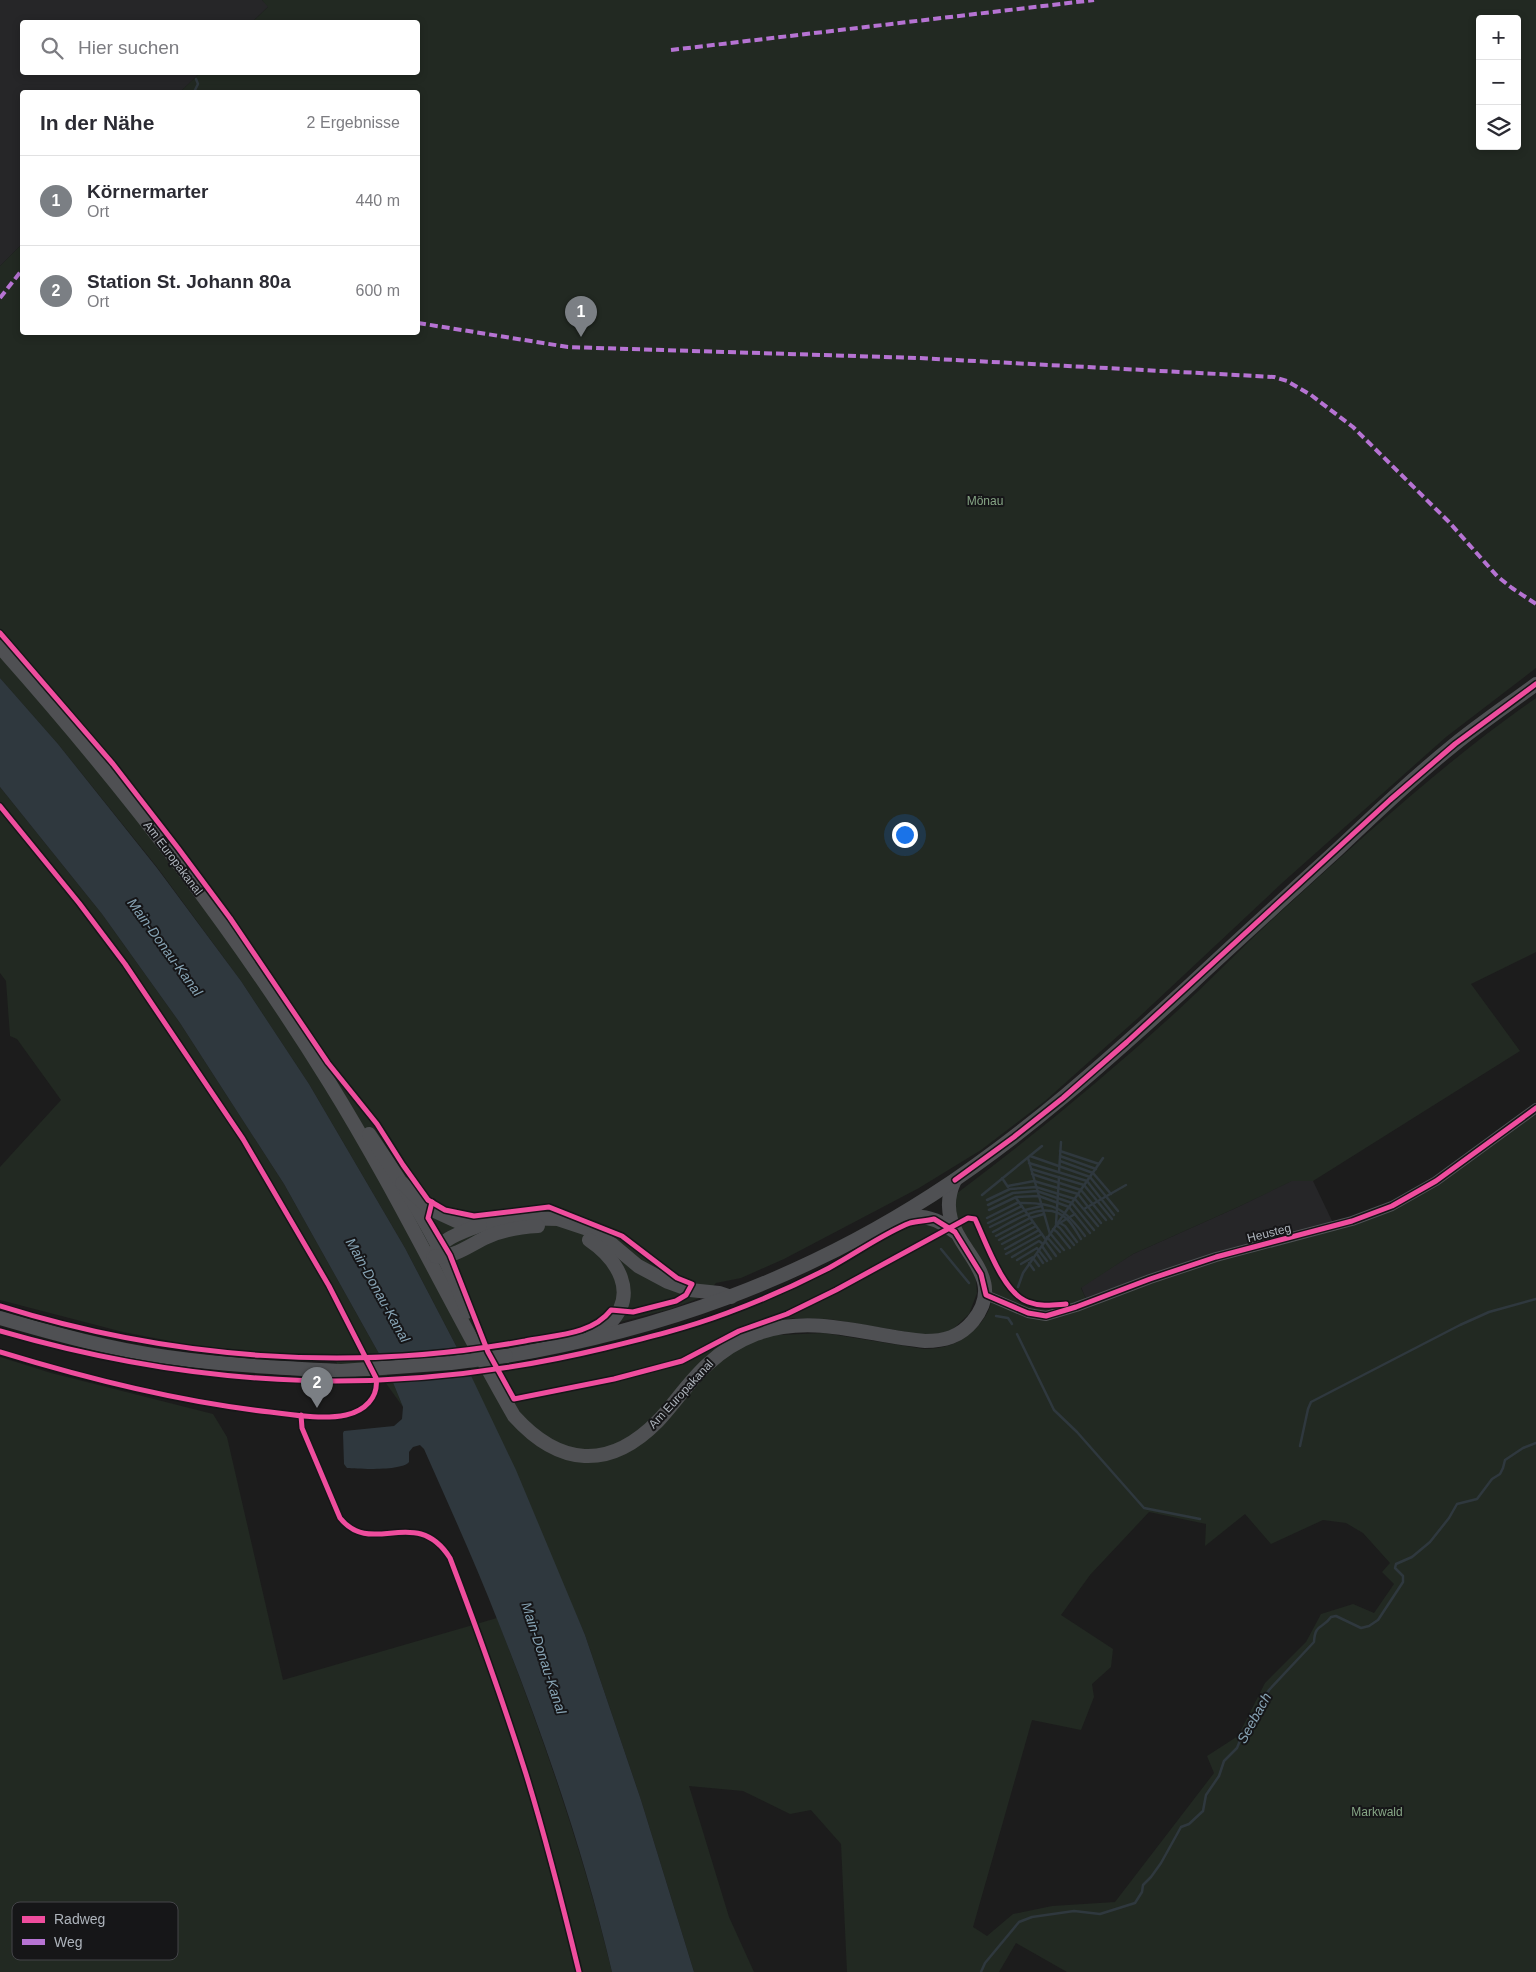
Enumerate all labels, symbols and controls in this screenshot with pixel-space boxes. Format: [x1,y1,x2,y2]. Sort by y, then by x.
map controls [1476,15,1521,150]
button: + [1476,15,1521,60]
search box [20,20,420,75]
icon: search [38,34,66,62]
text: Hier suchen [78,37,179,58]
button: − [1476,60,1521,105]
button: layers [1476,105,1521,150]
text: In der Nähe [40,111,154,134]
text: 2 Ergebnisse [307,114,400,131]
text: Körnermarter [87,181,208,202]
text: 1 [52,192,60,209]
text: 440 m [356,192,400,209]
text: Ort [87,203,109,220]
text: Station St. Johann 80a [87,271,291,292]
text: 2 [52,282,60,299]
text: 600 m [356,282,400,299]
text: Ort [87,293,109,310]
pin: 1 [565,296,597,337]
park label: Mönau [967,494,1003,508]
street label: Am Europakanal [141,818,205,898]
your location [892,822,918,848]
water label: Main-Donau-Kanal [124,895,206,1000]
street label: Heusteg [1246,1221,1292,1245]
water label: Main-Donau-Kanal [343,1235,414,1346]
street label: Am Europakanal [646,1357,716,1431]
pin: 2 [301,1367,333,1408]
water label: Main-Donau-Kanal [518,1600,570,1717]
water label: Seebach [1234,1690,1274,1746]
park label: Markwald [1351,1805,1403,1819]
legend [12,1902,178,1960]
text: Radweg [54,1911,105,1927]
text: Weg [54,1934,83,1950]

